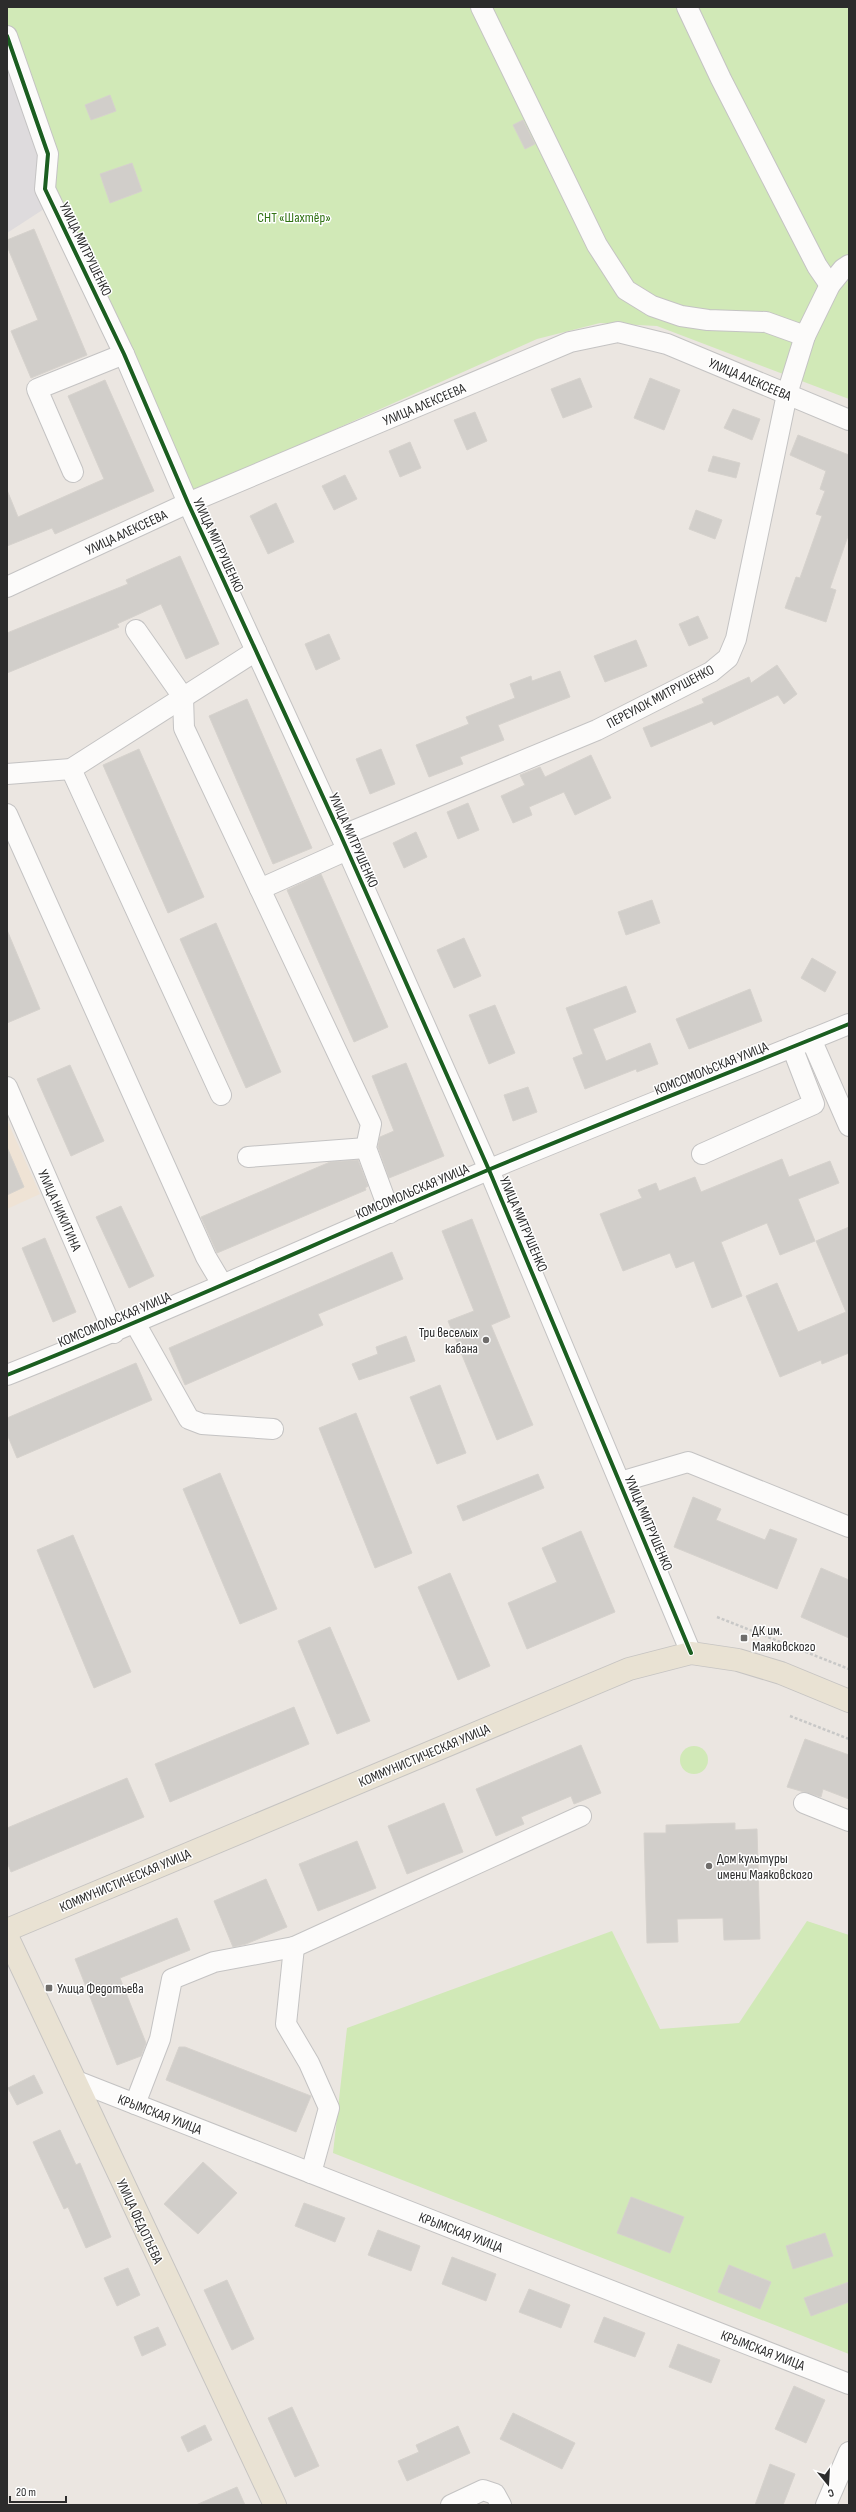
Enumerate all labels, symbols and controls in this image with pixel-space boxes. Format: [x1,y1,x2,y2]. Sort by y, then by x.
street label: УЛИЦА МИТРУШЕНКО [56,200,116,299]
park label: СНТ «Шахтёр» [257,209,331,226]
street label: УЛИЦА АЛЕКСЕЕВА [706,354,795,405]
street label: УЛИЦА АЛЕКСЕЕВА [380,379,469,430]
street label: УЛИЦА МИТРУШЕНКО [189,495,248,595]
street label: УЛИЦА АЛЕКСЕЕВА [83,506,171,559]
street label: ПЕРЕУЛОК МИТРУШЕНКО [604,661,717,732]
street label: УЛИЦА МИТРУШЕНКО [325,790,382,890]
street label: КОМСОМОЛЬСКАЯ УЛИЦА [652,1037,772,1099]
street label: КОМСОМОЛЬСКАЯ УЛИЦА [353,1160,472,1223]
street label: УЛИЦА НИКИТИНА [34,1167,85,1254]
street label: УЛИЦА МИТРУШЕНКО [496,1174,551,1275]
street label: КОМСОМОЛЬСКАЯ УЛИЦА [55,1288,174,1351]
place label: Три веселых кабана [419,1324,479,1357]
marker: Три веселых кабана [481,1335,491,1345]
street label: УЛИЦА МИТРУШЕНКО [621,1473,676,1574]
place label: ДК им. Маяковского [752,1622,816,1655]
marker: ДК им. Маяковского [739,1633,749,1643]
street label: КОММУНИСТИЧЕСКАЯ УЛИЦА [356,1720,493,1791]
street label: КОММУНИСТИЧЕСКАЯ УЛИЦА [57,1845,194,1916]
place label: Дом культуры имени Маяковского [717,1850,813,1883]
marker: Дом культуры имени Маяковского [704,1861,714,1871]
place label: Улица Федотьева [57,1980,144,1997]
marker: Улица Федотьева [44,1983,54,1993]
street label: КРЫМСКАЯ УЛИЦА [115,2091,205,2139]
street label: УЛИЦА ФЕДОТЬЕВА [113,2176,167,2267]
street label: КРЫМСКАЯ УЛИЦА [416,2209,506,2257]
street label: КРЫМСКАЯ УЛИЦА [718,2327,808,2375]
north arrow [808,2464,848,2504]
scale bar [10,2478,66,2504]
text: 20 m [16,2485,36,2500]
text: С [826,2486,836,2500]

